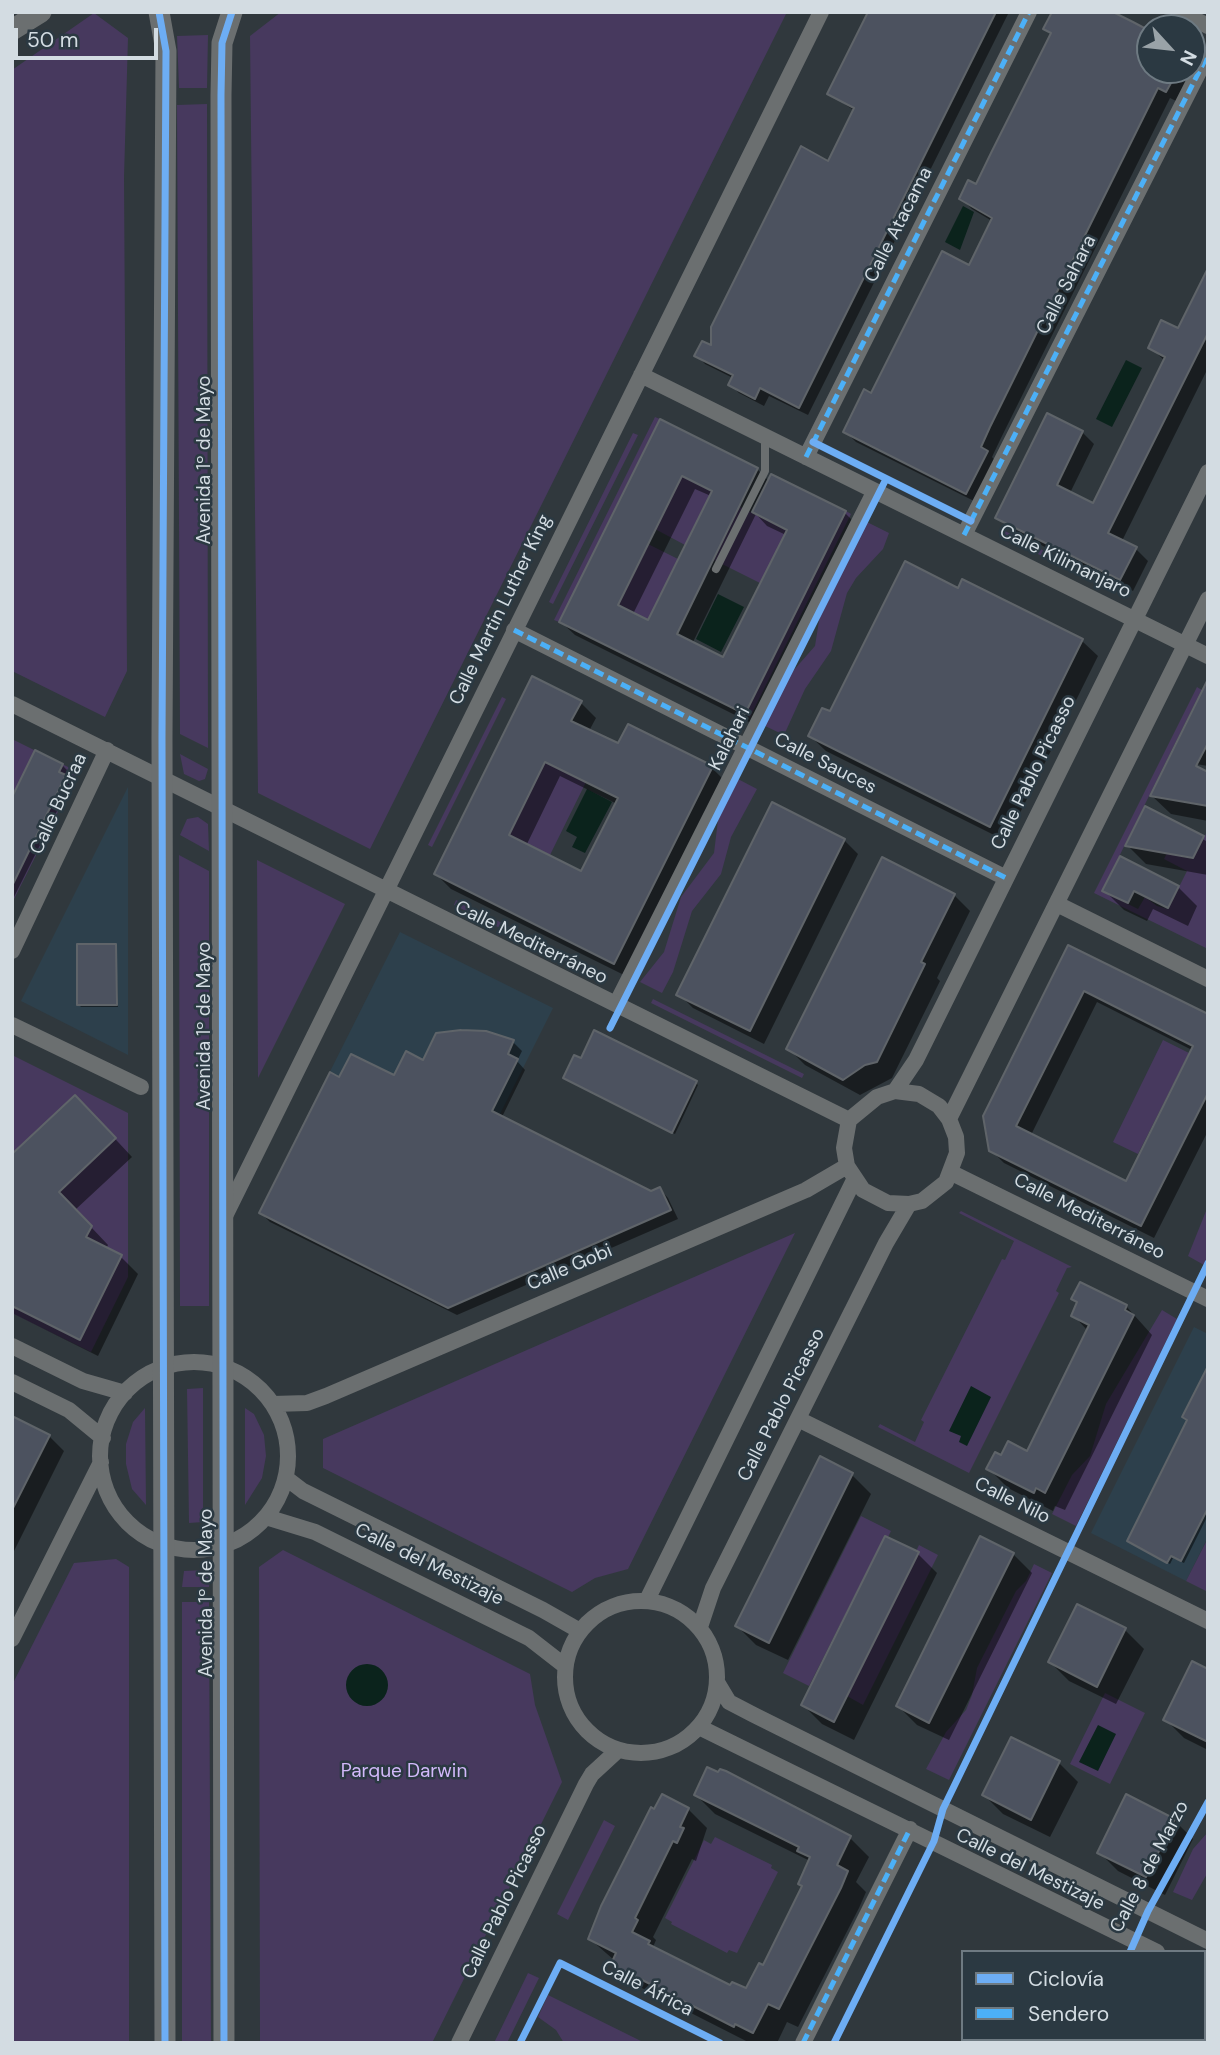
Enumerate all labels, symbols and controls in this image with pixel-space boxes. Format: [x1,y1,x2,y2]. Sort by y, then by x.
scale bar [18,14,161,58]
north arrow [1136,14,1206,84]
text: 50 m [27,26,78,54]
text: N [1174,46,1203,70]
street label: Calle Atacama [860,164,938,286]
street label: Calle Sahara [1032,232,1102,338]
street label: Avenida 1º de Mayo [194,375,216,545]
street label: Calle Martin Luther King [445,511,557,709]
street label: Calle Kilimanjaro [995,520,1135,604]
street label: Calle Pablo Picasso [987,692,1081,854]
street label: Kalahari [704,703,756,775]
street label: Calle Sauces [770,728,880,800]
street label: Calle Bucraa [26,750,92,858]
street label: Calle Mediterráneo [451,896,611,990]
street label: Avenida 1º de Mayo [194,941,216,1111]
street label: Calle Mediterráneo [1009,1169,1169,1265]
street label: Calle Gobi [524,1240,616,1296]
street label: Calle Pablo Picasso [734,1325,830,1485]
street label: Calle Nilo [970,1473,1054,1529]
street label: Avenida 1º de Mayo [196,1508,218,1678]
street label: Calle del Mestizaje [351,1519,507,1611]
park label: Parque Darwin [341,1761,467,1783]
street label: Calle 8 de Marzo [1106,1797,1194,1937]
street label: Calle Pablo Picasso [458,1821,552,1983]
street label: Calle del Mestizaje [952,1824,1108,1916]
legend [961,1950,1206,2041]
street label: Calle África [597,1956,697,2022]
text: Ciclovía [1028,1965,1104,1993]
text: Sendero [1028,2000,1109,2028]

